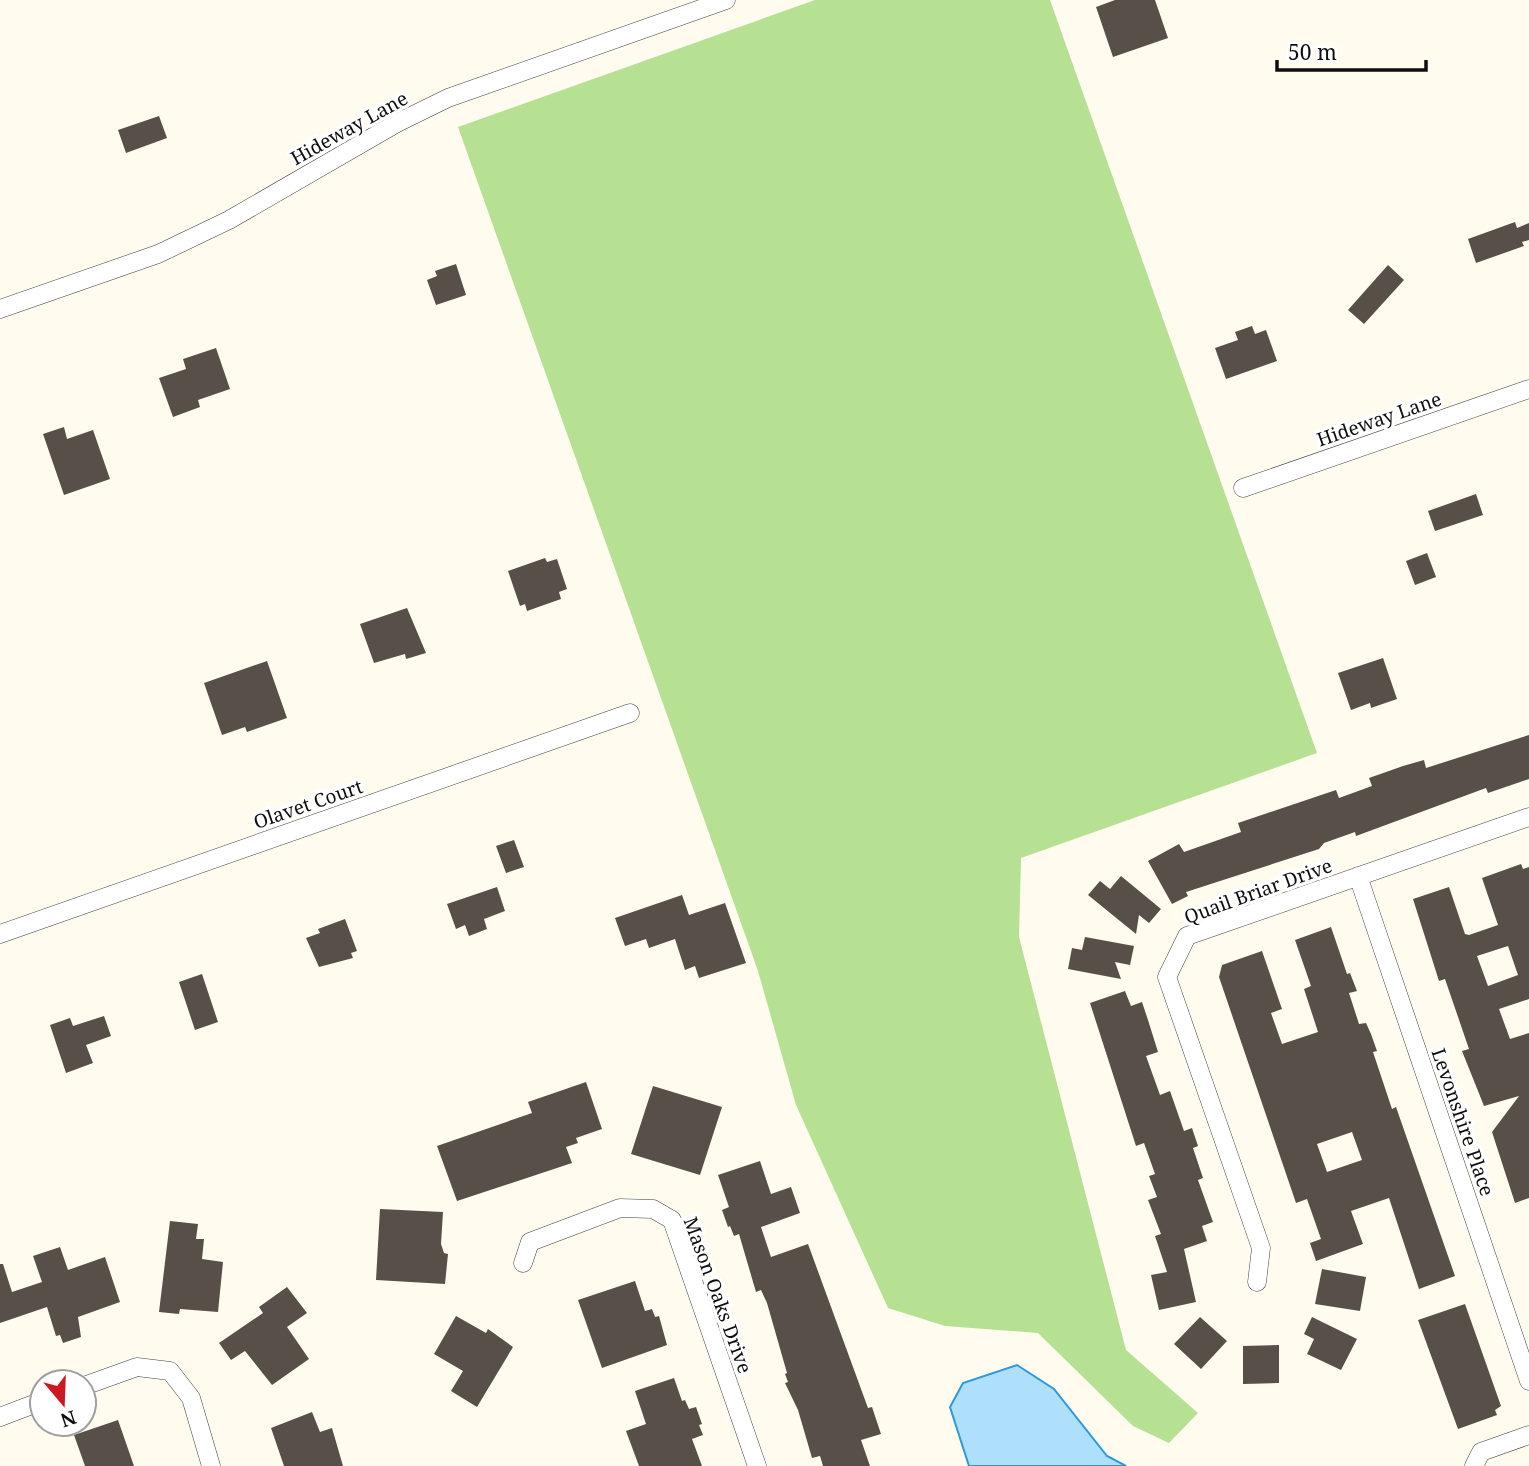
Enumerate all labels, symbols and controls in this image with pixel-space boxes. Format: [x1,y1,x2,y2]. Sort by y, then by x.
scale bar [1277,28,1426,72]
text: 50 m [1288,38,1337,66]
street label: Hideway Lane [286,85,412,171]
street label: Hideway Lane [1313,385,1445,453]
street label: Olavet Court [250,773,366,835]
street label: Quail Briar Drive [1180,852,1336,930]
street label: Levonshire Place [1426,1045,1500,1199]
street label: Mason Oaks Drive [678,1213,758,1377]
north arrow [28,1368,98,1438]
text: N [57,1404,80,1434]

